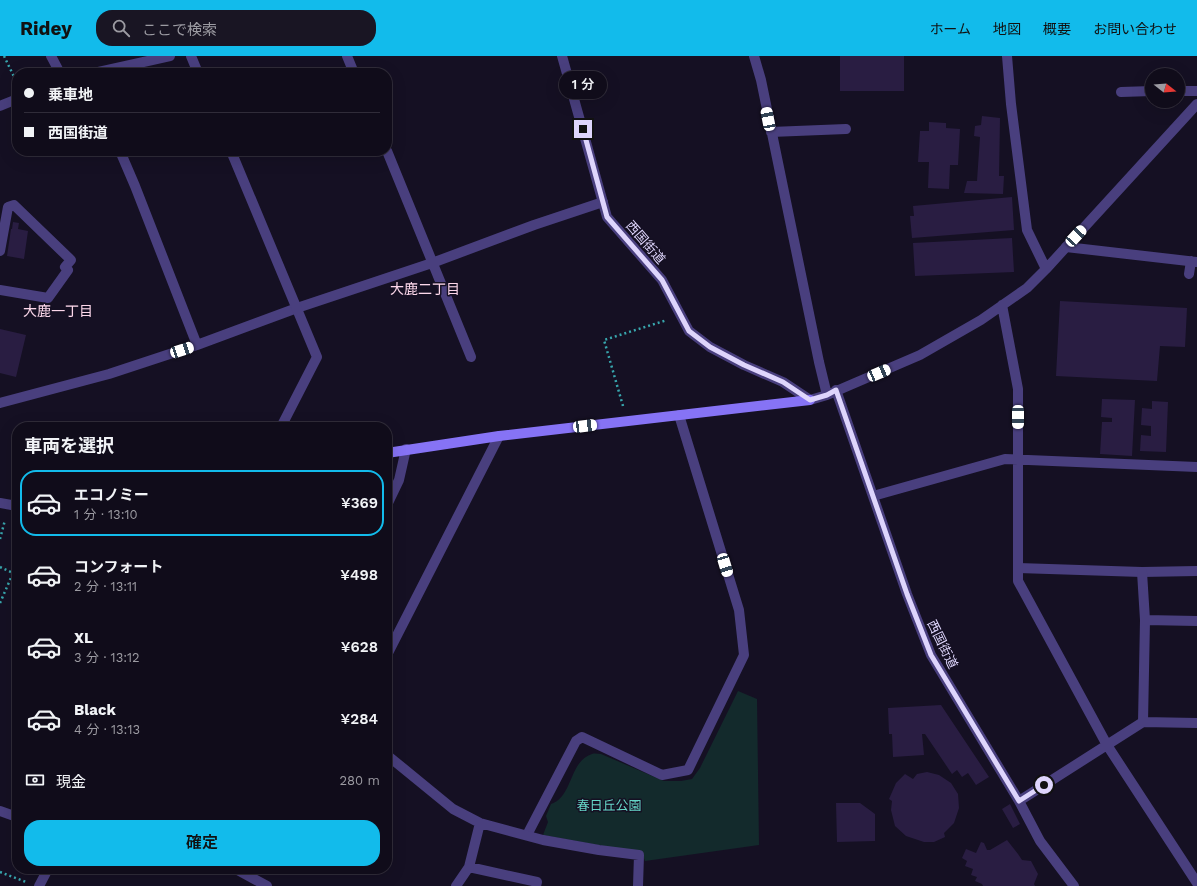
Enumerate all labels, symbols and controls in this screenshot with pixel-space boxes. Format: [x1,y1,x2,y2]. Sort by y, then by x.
search box [96,10,376,46]
text: Ridey [20,17,72,40]
icon: search [110,17,132,39]
text: ここで検索 [142,21,217,39]
text: ホーム [929,21,971,37]
text: 地図 [993,21,1021,37]
text: 概要 [1043,21,1071,37]
text: お問い合わせ [1093,21,1177,37]
north arrow [1145,68,1185,108]
map controls [1145,68,1185,108]
callout: 1 分 [559,71,607,99]
text: 1 分 [572,77,594,92]
text: 乗車地 [48,86,93,104]
car [760,106,776,132]
route end [574,120,592,138]
text: 西国街道 [48,124,108,142]
street label: 西国街道 [623,218,668,267]
car [1063,223,1089,249]
district label: 大鹿二丁目 [390,281,460,297]
district label: 大鹿一丁目 [23,303,93,319]
car [169,341,195,359]
car [866,363,892,383]
car [1012,405,1024,429]
car [572,419,598,433]
text: 車両を選択 [24,435,114,456]
icon: car [26,485,62,521]
text: エコノミー [74,486,149,504]
text: ¥369 [341,494,378,512]
text: 1 分 · 13:10 [74,507,138,522]
car [716,552,734,578]
icon: car [26,557,62,593]
text: コンフォート [74,558,164,576]
text: ¥498 [340,566,378,584]
text: 2 分 · 13:11 [74,579,137,594]
street label: 西国街道 [924,618,961,671]
icon: car [26,629,62,665]
text: XL [74,629,93,647]
text: ¥628 [341,638,378,656]
text: 3 分 · 13:12 [74,650,140,665]
icon: car [26,701,62,737]
text: Black [74,701,116,719]
text: ¥284 [341,710,378,728]
text: 4 分 · 13:13 [74,722,140,737]
icon: cash [24,769,46,791]
text: 現金 [56,773,86,791]
text: 280 m [340,773,380,788]
route start [1035,776,1053,794]
park label: 春日丘公園 [576,798,642,813]
button: 確定 [24,820,380,866]

